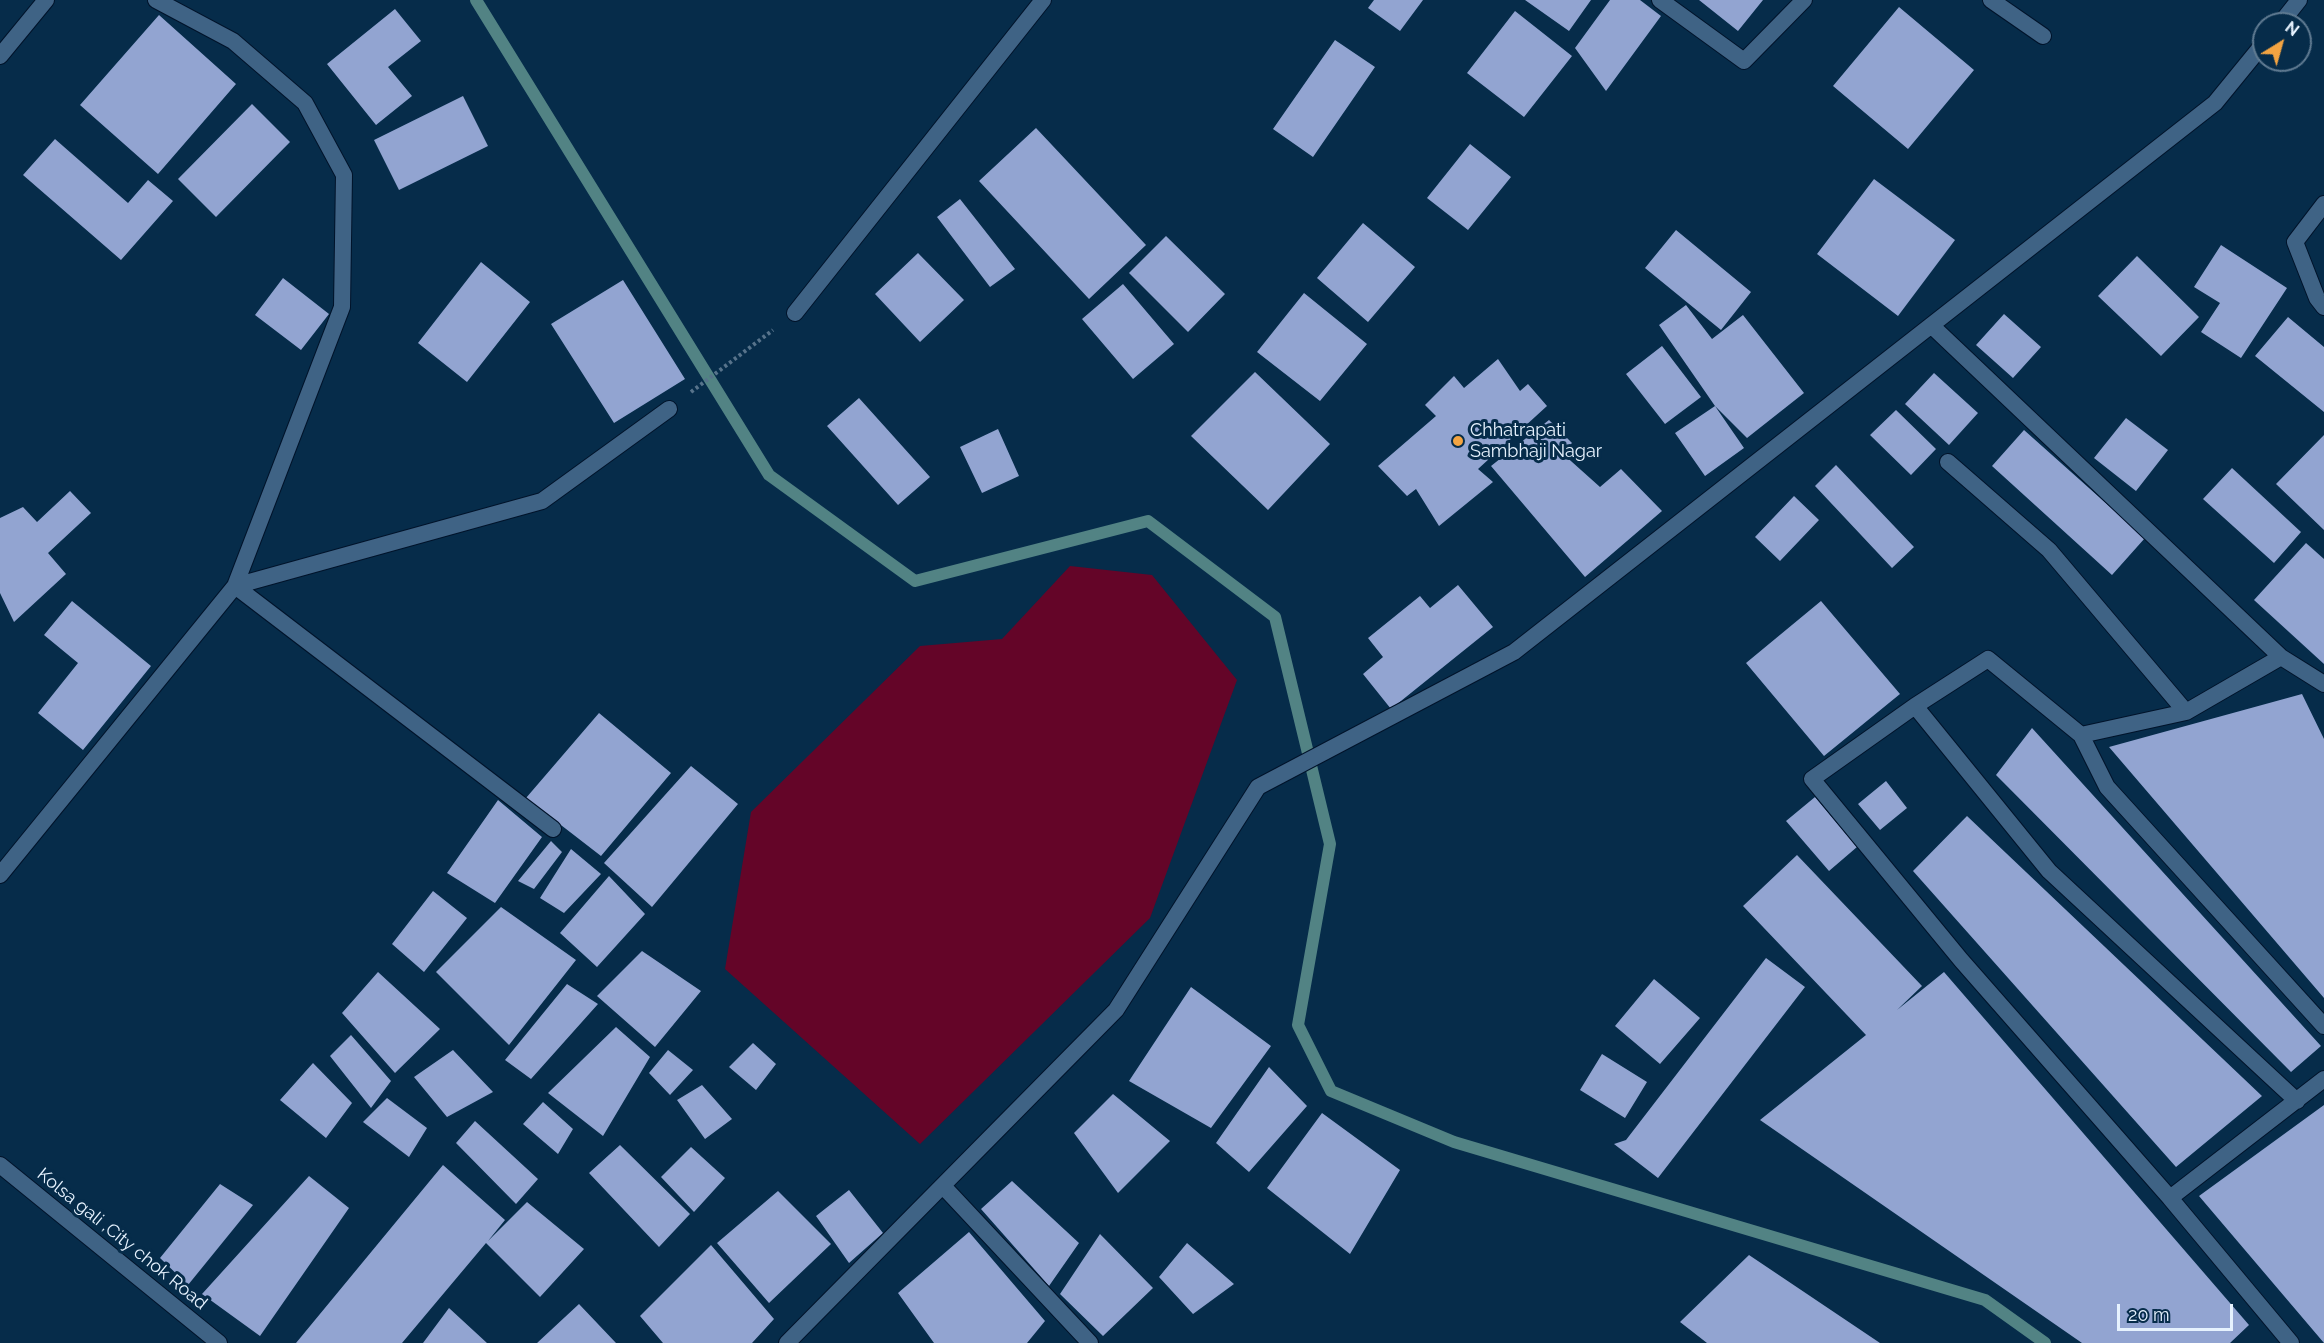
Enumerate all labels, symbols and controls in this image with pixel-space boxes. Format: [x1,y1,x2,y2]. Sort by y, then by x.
north arrow [2252,12,2312,72]
text: N [2281,18,2303,40]
place label: Chhatrapati Sambhaji Nagar [1470,420,1602,462]
marker: Chhatrapati Sambhaji Nagar [1451,434,1465,448]
street label: Kolsa gali ,City chok Road [32,1164,212,1314]
scale bar [2120,1292,2236,1330]
text: 20 m [2128,1304,2170,1325]

